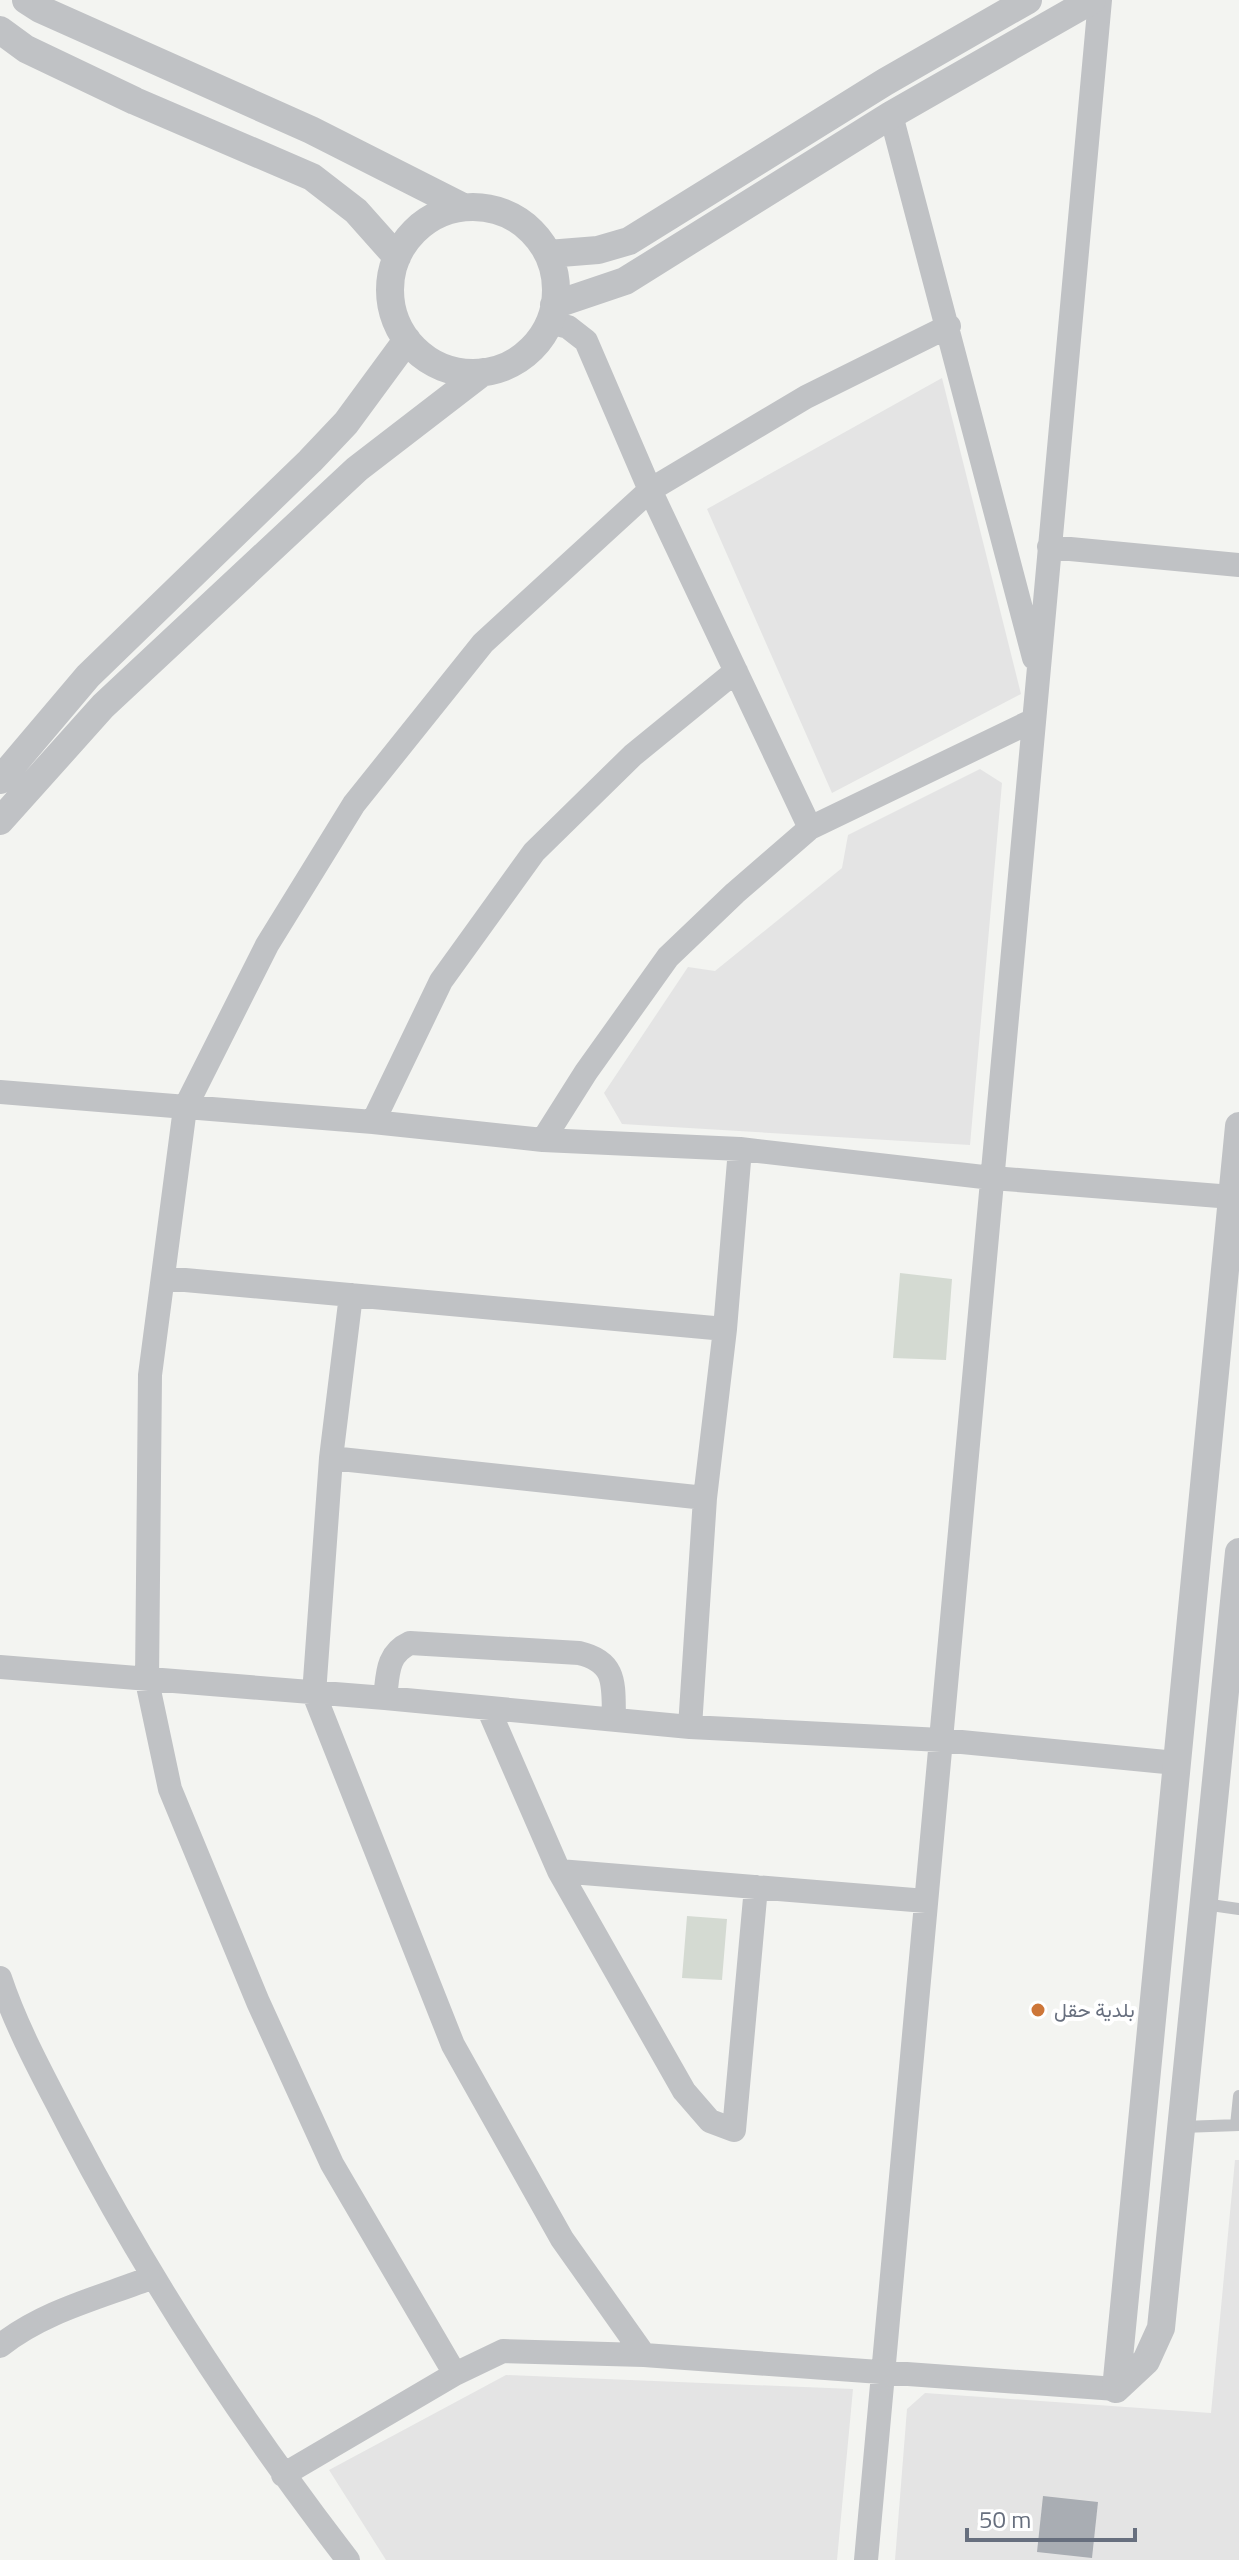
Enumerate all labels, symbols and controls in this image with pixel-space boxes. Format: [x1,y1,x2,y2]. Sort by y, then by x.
place label: بلدية حقل [1054,1994,1135,2025]
marker: بلدية حقل [1029,2001,1047,2019]
scale bar [967,2492,1135,2542]
text: 50 m [979,2501,1031,2537]

